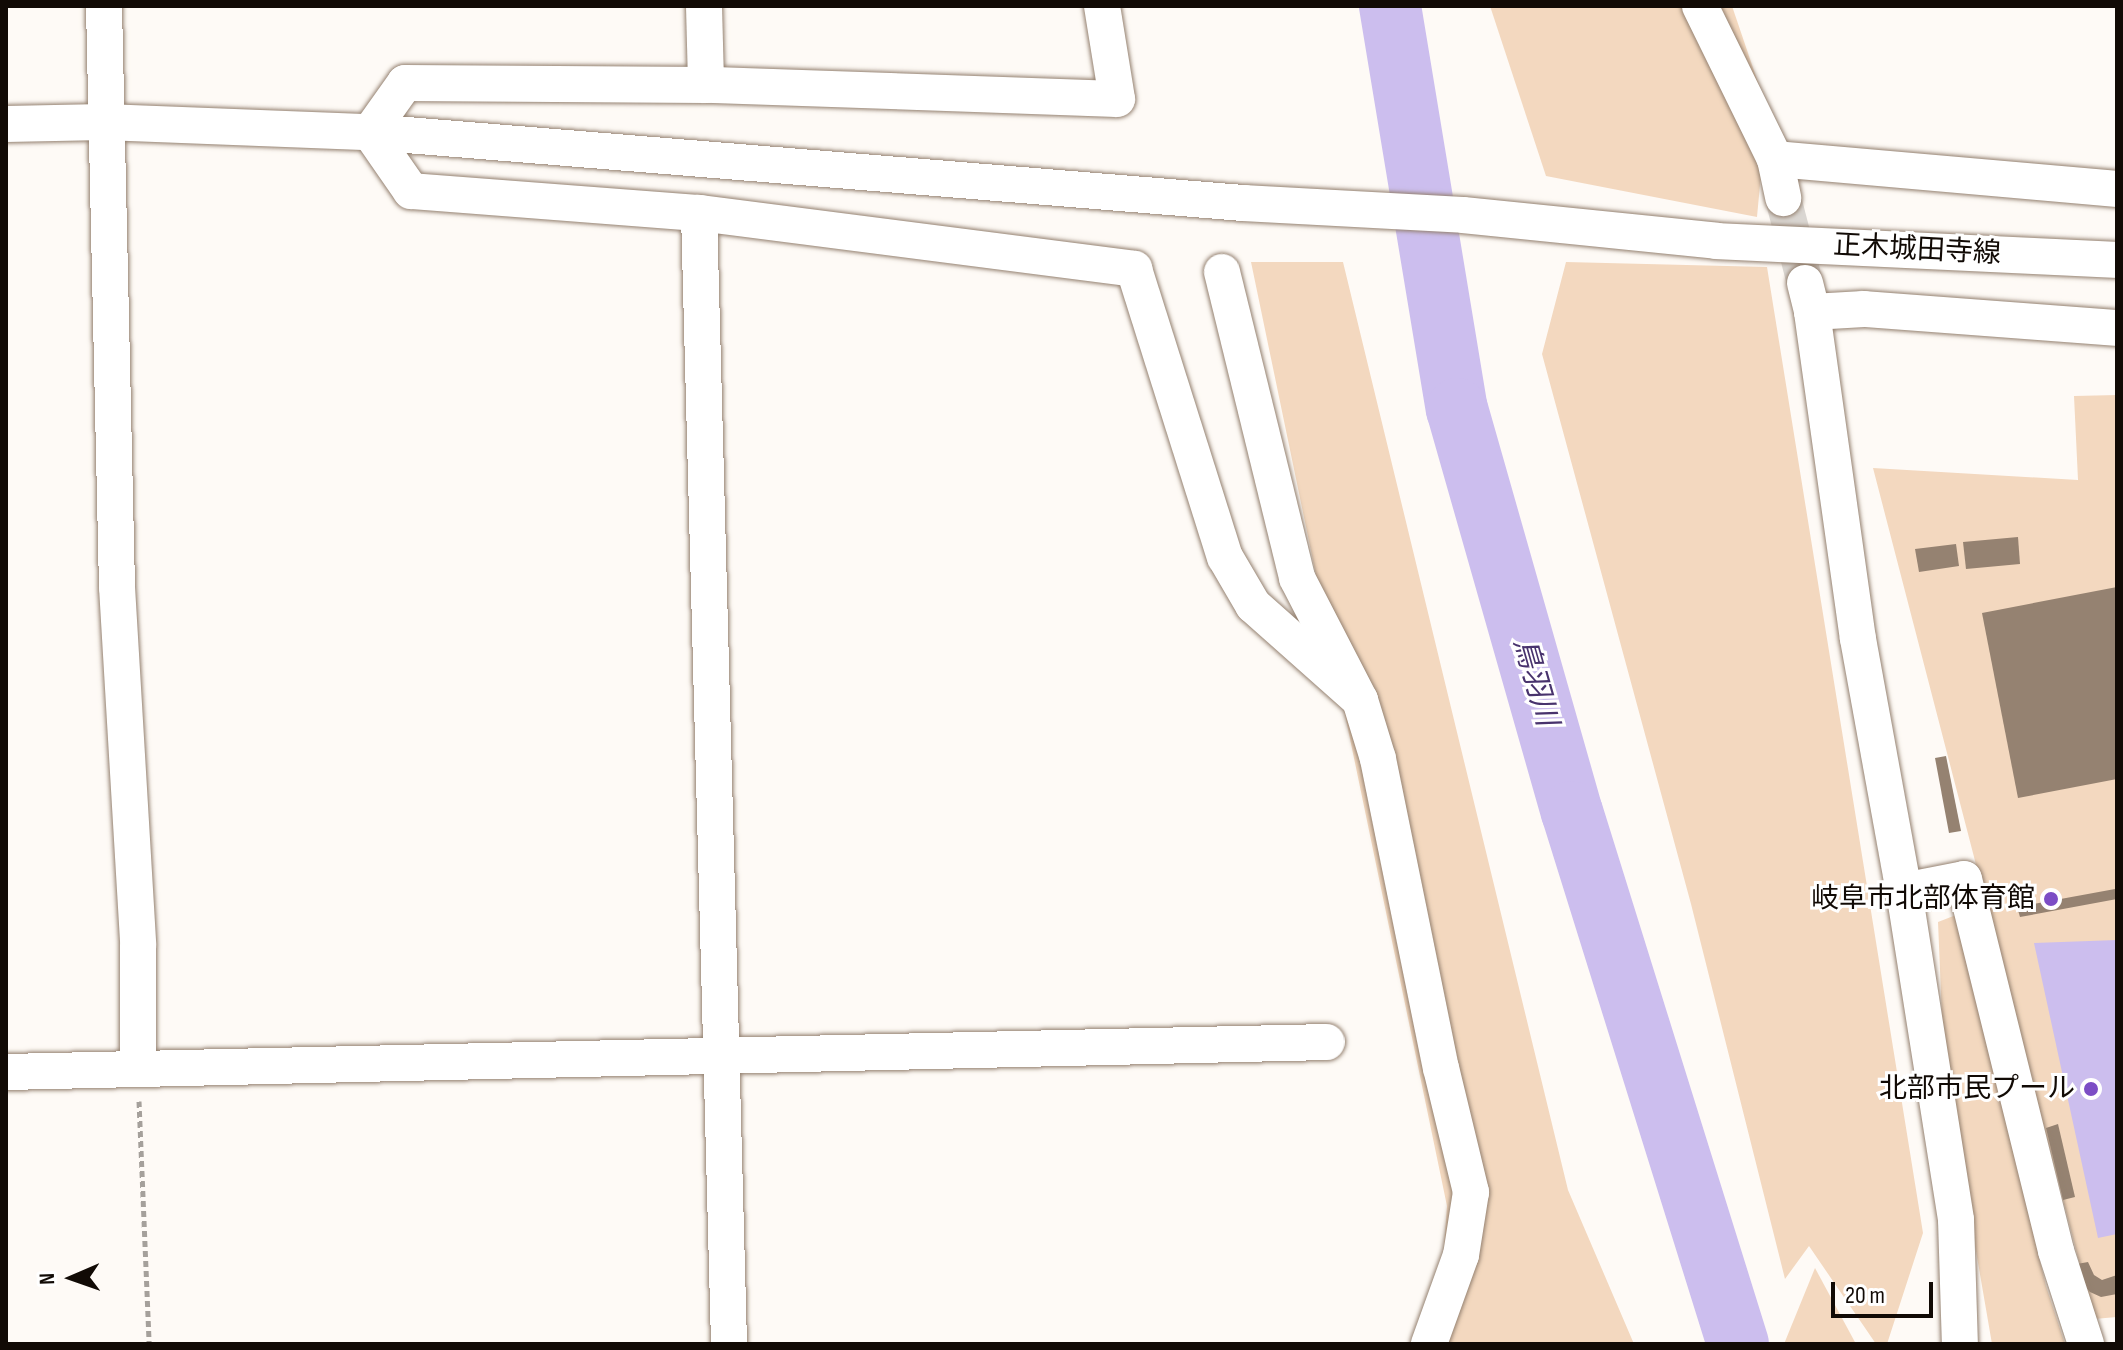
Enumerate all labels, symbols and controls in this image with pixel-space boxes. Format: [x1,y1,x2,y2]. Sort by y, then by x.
street label: 正木城田寺線 [1832,229,2002,271]
water label: 鳥羽川 [1505,634,1565,730]
place label: 岐阜市北部体育館 [1811,882,2035,916]
marker: 岐阜市北部体育館 [2042,890,2060,908]
place label: 北部市民プール [1879,1072,2075,1106]
marker: 北部市民プール [2082,1080,2100,1098]
north arrow [32,1238,112,1318]
scale bar [1835,1266,1937,1316]
text: N [34,1273,61,1285]
text: 20 m [1845,1281,1885,1310]

